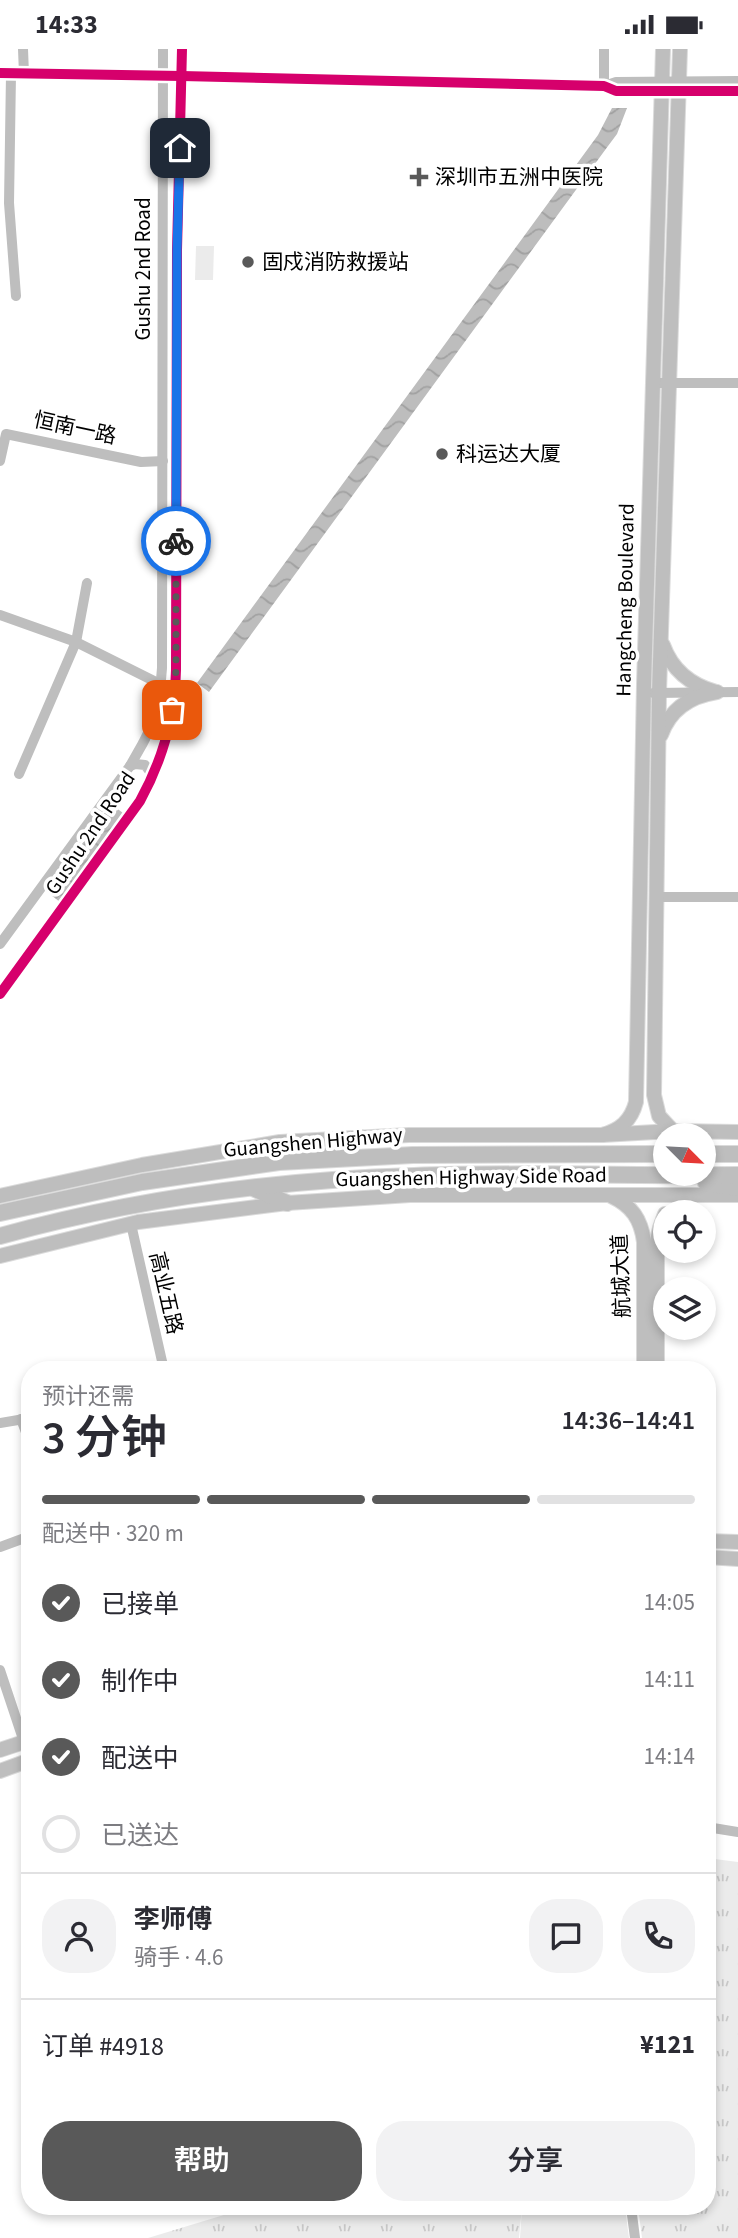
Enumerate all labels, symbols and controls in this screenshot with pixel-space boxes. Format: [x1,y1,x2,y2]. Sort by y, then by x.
text: 14:33 [35,6,98,43]
pin [150,118,210,178]
icon: home [161,129,199,167]
place label: 深圳市五洲中医院 [435,162,603,192]
marker: 深圳市五洲中医院 [409,167,429,187]
street label: Gushu 2nd Road [128,197,158,341]
place label: 固戍消防救援站 [262,247,409,277]
marker: 固戍消防救援站 [240,254,256,270]
street label: 恒南一路 [31,405,119,451]
place label: 科运达大厦 [456,439,561,469]
marker: 科运达大厦 [434,446,450,462]
street label: Hangcheng Boulevard [608,503,642,697]
courier [141,506,211,576]
icon: bike [157,522,195,560]
pin [142,680,202,740]
icon: bag [153,691,191,729]
street label: Gushu 2nd Road [38,765,142,901]
street label: Guangshen Highway [222,1119,404,1165]
north arrow [653,1123,716,1187]
map controls [653,1123,716,1340]
street label: Guangshen Highway Side Road [335,1160,607,1194]
button: locate [653,1200,716,1263]
street label: 航城大道 [605,1234,637,1318]
street label: 高业五路 [142,1249,190,1337]
button: layers [653,1277,716,1340]
text: 预计还需 [42,1380,134,1413]
text: 14:36–14:41 [562,1402,695,1439]
text: 3 分钟 [42,1406,167,1471]
text: 配送中 · 320 m [42,1517,184,1550]
icon: check [42,1584,80,1622]
text: 已接单 [101,1586,179,1623]
text: 14:05 [644,1586,695,1619]
icon: check [42,1661,80,1699]
text: 制作中 [101,1663,179,1700]
text: 14:11 [644,1663,695,1696]
icon: check [42,1738,80,1776]
text: 配送中 [101,1740,179,1777]
text: 14:14 [644,1740,695,1773]
text: 已送达 [101,1817,179,1854]
button: person [42,1899,116,1973]
button: chat [529,1899,603,1973]
button: phone [621,1899,695,1973]
text: 李师傅 [134,1901,212,1938]
text: 骑手 · 4.6 [134,1941,224,1974]
text: ¥121 [640,2026,695,2063]
text: 订单 #4918 [42,2028,164,2065]
button: 帮助 [42,2121,362,2201]
button: 分享 [376,2121,695,2201]

